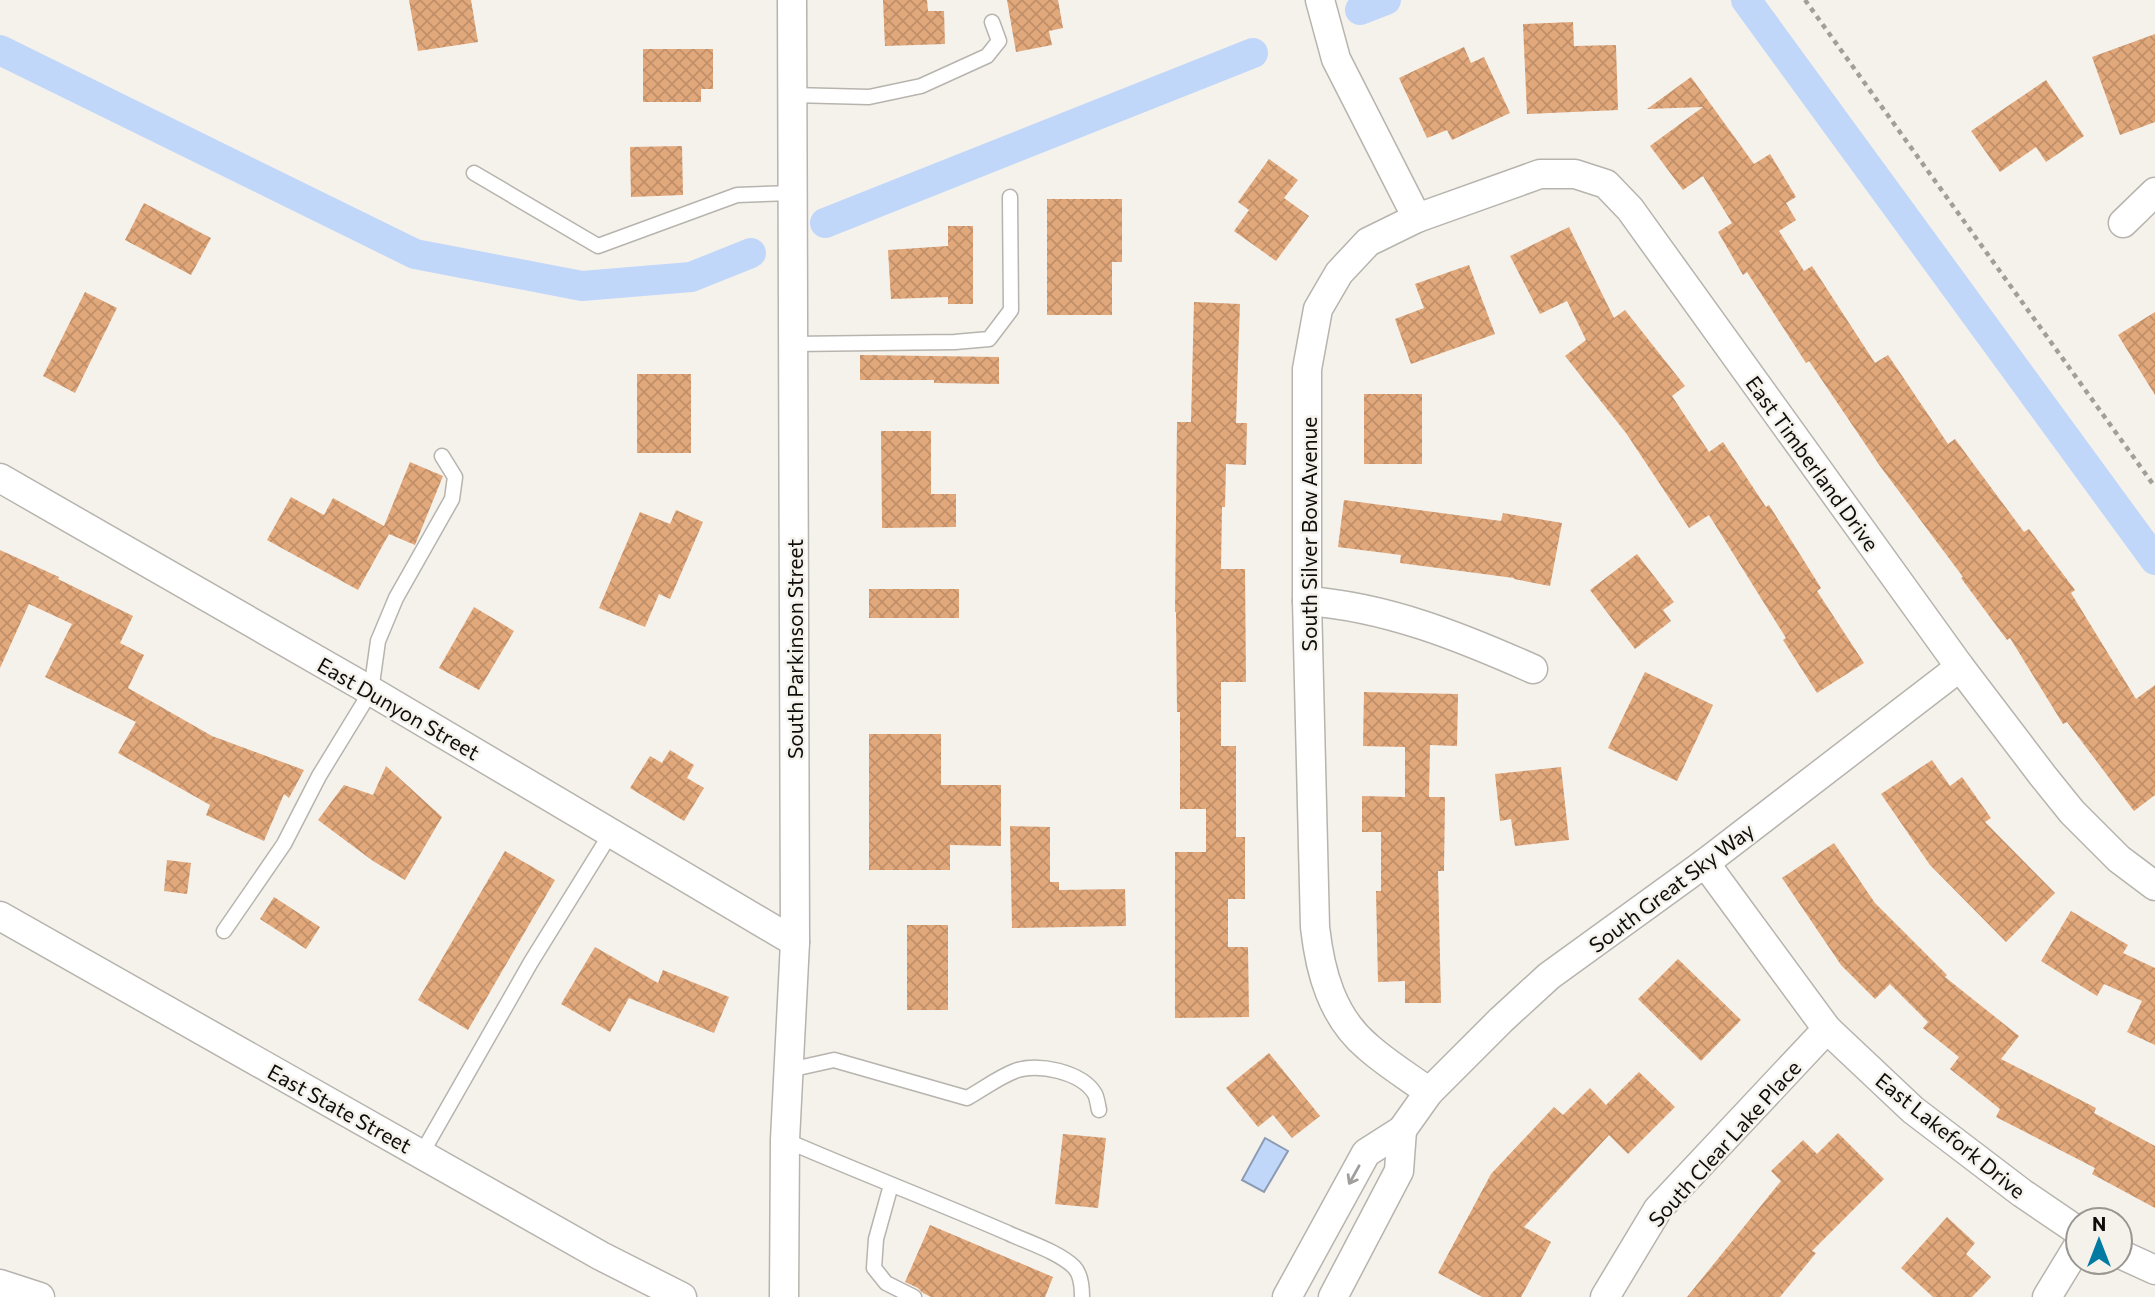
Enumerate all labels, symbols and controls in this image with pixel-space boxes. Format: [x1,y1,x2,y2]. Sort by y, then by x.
street label: East Timberland Drive [1741,371,1885,555]
street label: South Silver Bow Avenue [1296,417,1321,651]
street label: South Parkinson Street [782,539,807,759]
street label: East Dunyon Street [313,651,485,765]
street label: South Great Sky Way [1584,817,1758,957]
street label: South Clear Lake Place [1643,1055,1805,1231]
street label: East State Street [264,1058,416,1158]
street label: East Lakefork Drive [1871,1067,2031,1203]
one-way arrow [1347,1164,1361,1184]
north arrow [2064,1206,2134,1276]
text: N [2092,1212,2106,1235]

